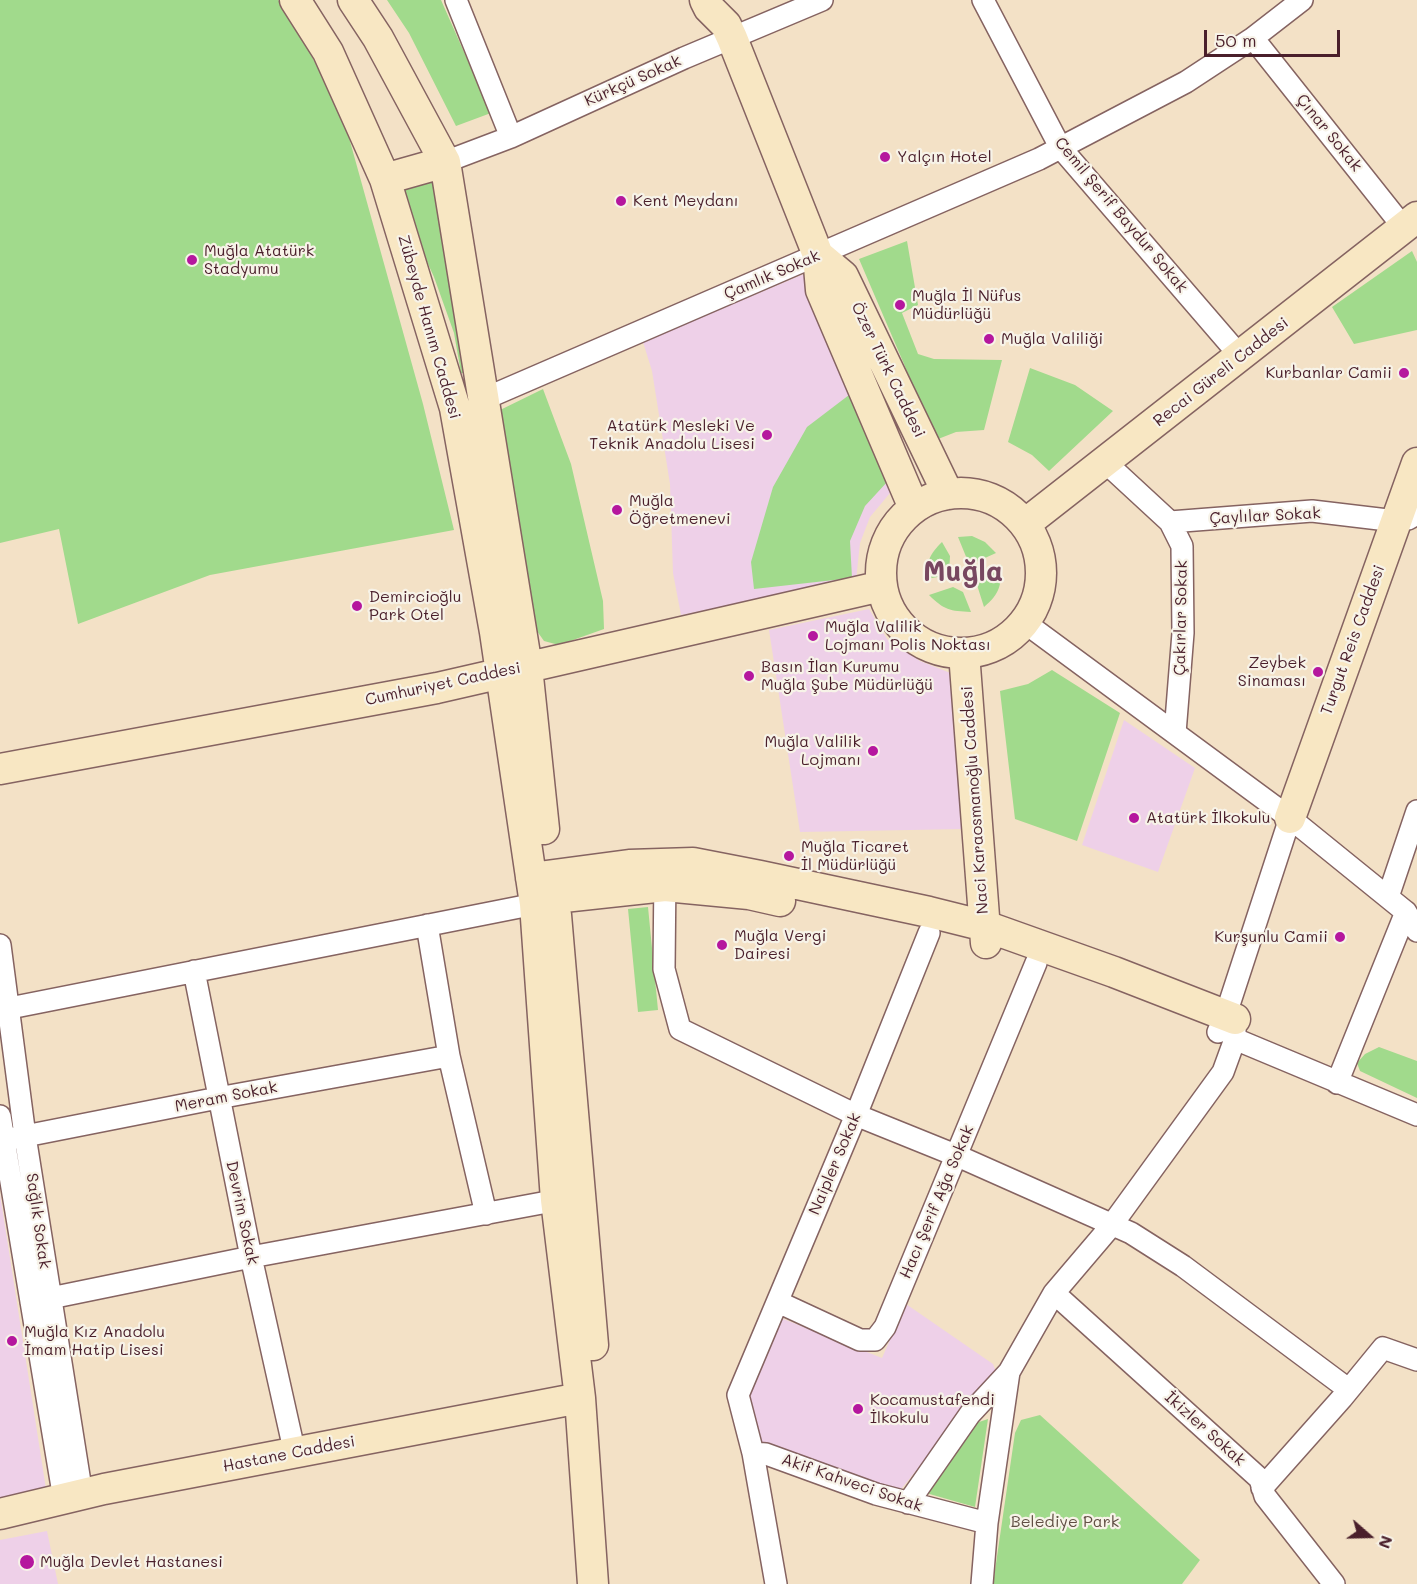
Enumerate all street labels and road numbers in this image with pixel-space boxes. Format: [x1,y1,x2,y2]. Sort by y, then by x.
street label: Kürkçü Sokak [582,51,684,111]
street label: Çınar Sokak [1292,90,1366,176]
street label: Cemil Şerif Baydur Sokak [1050,133,1192,297]
street label: Zübeyde Hanım Caddesi [394,233,464,421]
street label: Çamlık Sokak [721,246,823,304]
street label: Özer Türk Caddesi [847,299,929,441]
street label: Recai Güreli Caddesi [1150,313,1292,431]
street label: Çaylılar Sokak [1209,503,1321,529]
street label: Çakırlar Sokak [1170,560,1192,676]
street label: Turgut Reis Caddesi [1317,562,1389,718]
street label: Cumhuriyet Caddesi [364,658,522,710]
street label: Naci Karaosmanoğlu Caddesi [957,685,993,915]
street label: Meram Sokak [173,1078,279,1116]
street label: Naipler Sokak [805,1110,865,1218]
street label: Hacı Şerif Ağa Sokak [896,1122,978,1282]
street label: Devrim Sokak [222,1159,262,1267]
street label: Sağlık Sokak [22,1172,54,1270]
street label: İkizler Sokak [1161,1388,1249,1470]
street label: Hastane Caddesi [221,1432,357,1476]
street label: Akif Kahveci Sokak [779,1450,925,1516]

